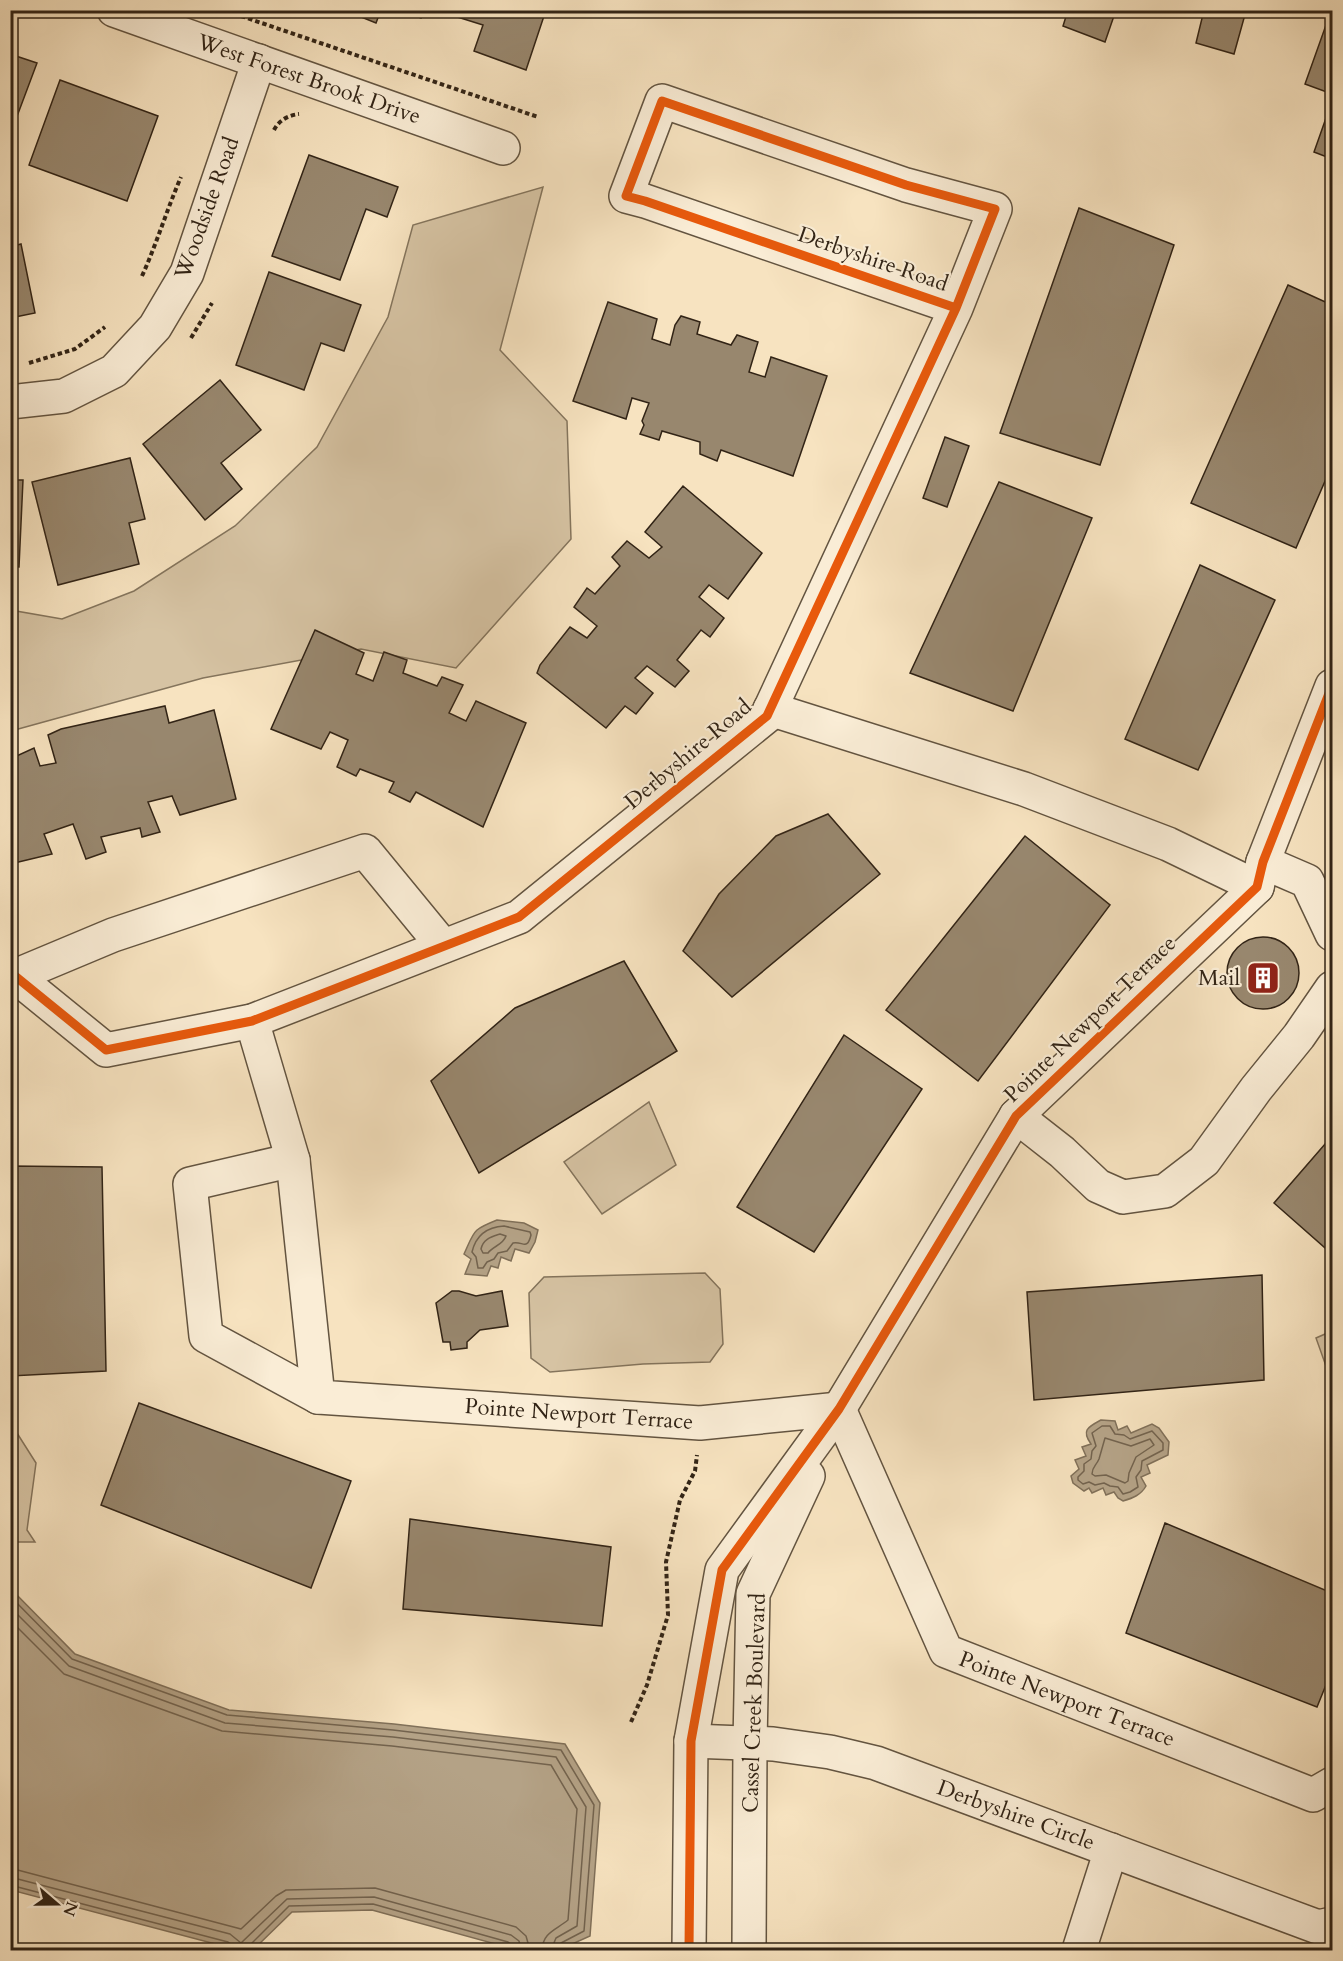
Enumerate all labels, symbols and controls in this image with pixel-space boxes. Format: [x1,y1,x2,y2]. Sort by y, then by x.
street label: West Forest Brook Drive [192,26,425,131]
street label: Woodside Road [167,132,247,284]
street label: Derbyshire Road [794,219,952,299]
street label: Derbyshire Road [618,692,758,816]
street label: Pointe Newport Terrace [997,929,1183,1109]
building icon: Mail [1245,960,1281,996]
place label: Mail [1198,963,1240,993]
street label: Pointe Newport Terrace [464,1391,694,1437]
street label: Cassel Creek Boulevard [735,1592,773,1813]
street label: Pointe Newport Terrace [955,1644,1179,1754]
street label: Derbyshire Circle [933,1773,1099,1857]
north arrow [27,1874,87,1934]
text: N [57,1898,83,1919]

